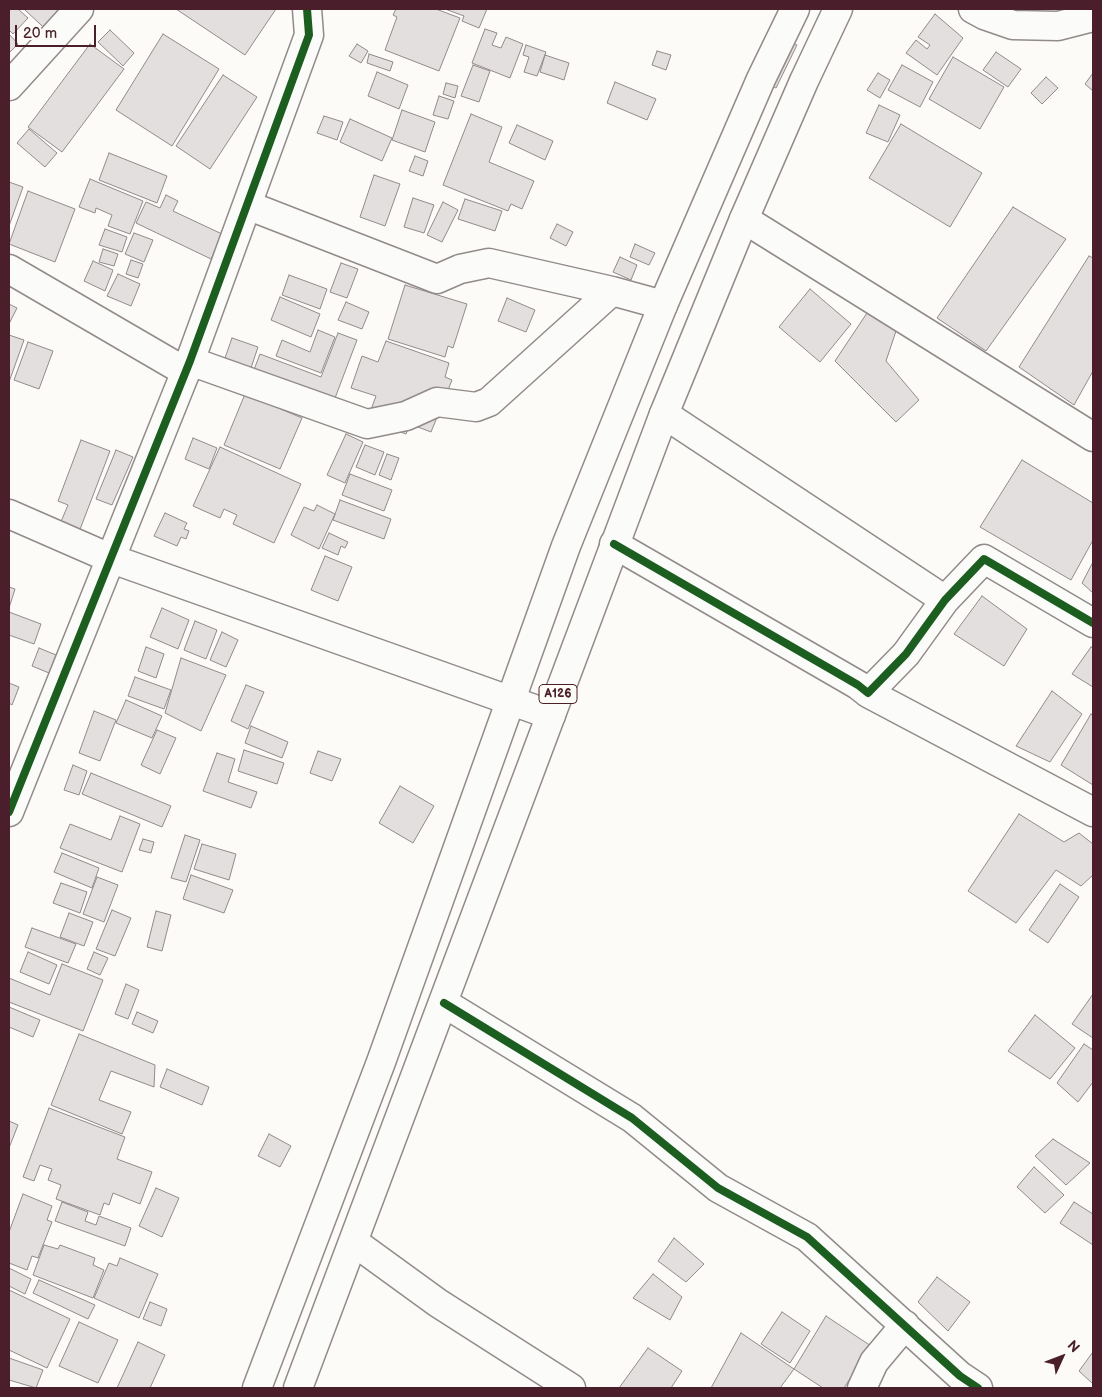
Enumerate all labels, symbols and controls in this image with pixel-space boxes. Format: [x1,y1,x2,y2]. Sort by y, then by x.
scale bar [18,15,99,47]
text: 20 m [23,24,57,43]
road number: A126 [539,684,577,704]
north arrow [1037,1332,1087,1382]
text: N [1064,1337,1083,1356]

